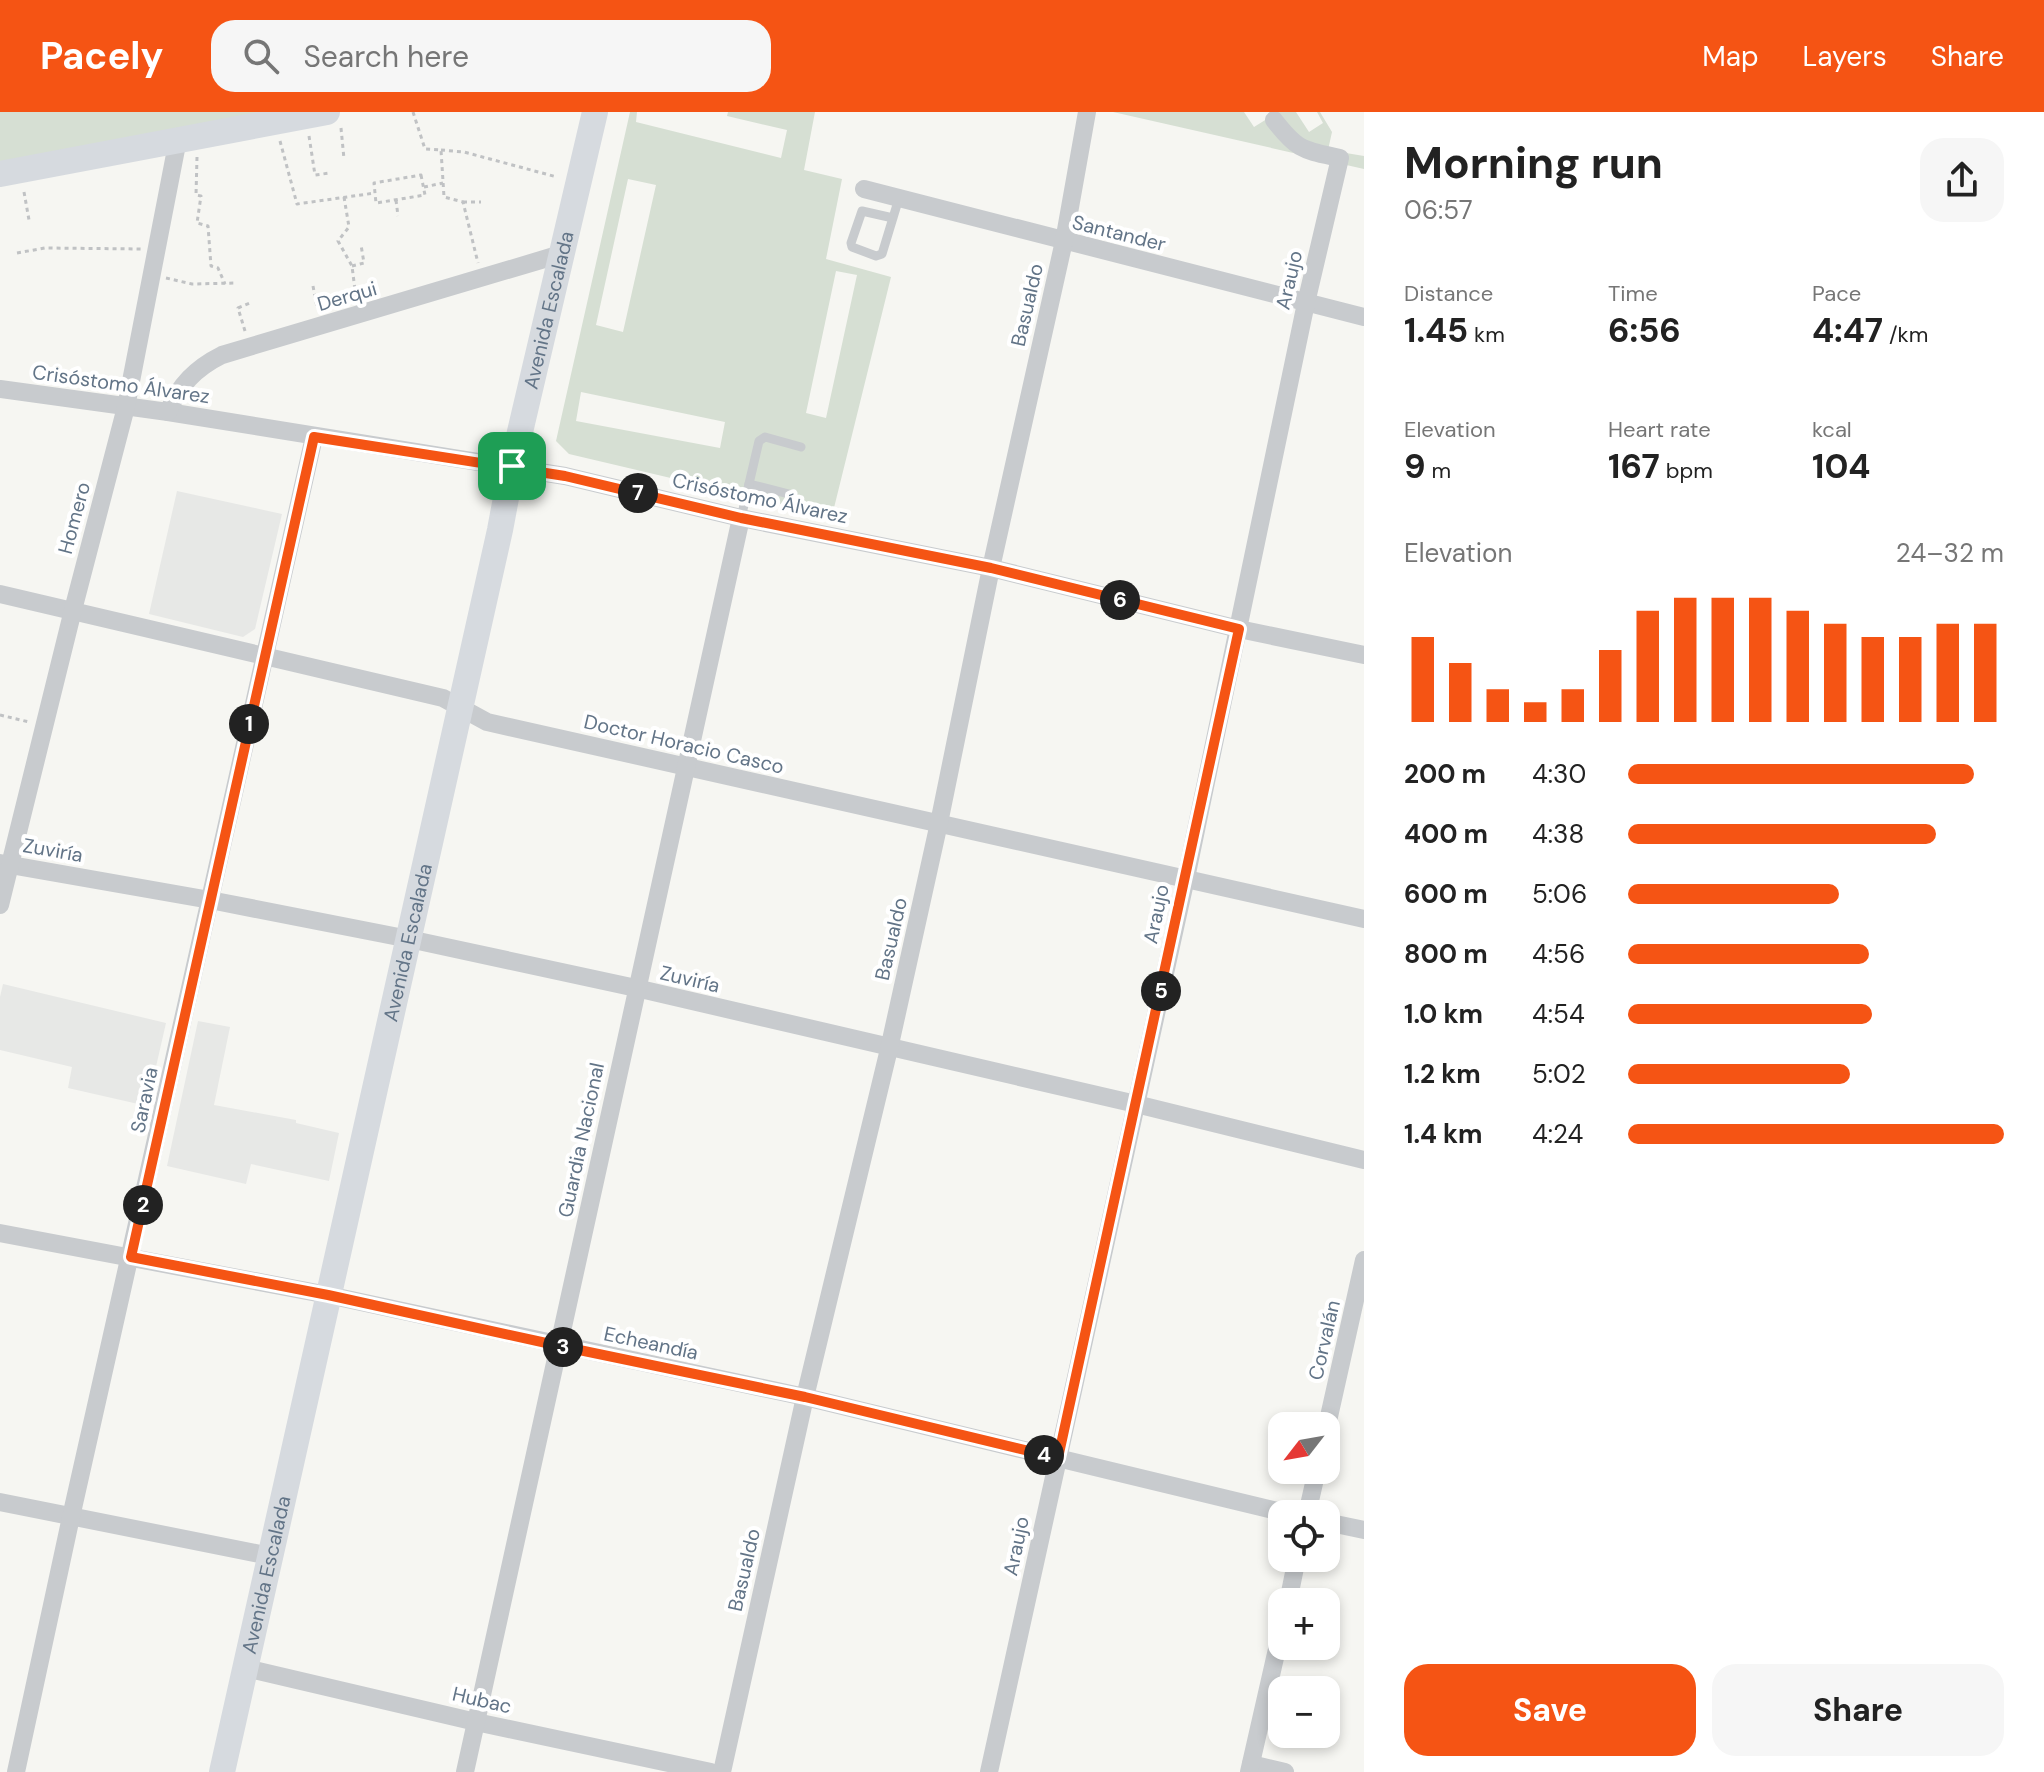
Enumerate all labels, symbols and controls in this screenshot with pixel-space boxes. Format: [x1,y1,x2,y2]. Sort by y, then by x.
search box [211,20,771,92]
text: Pacely [40,31,163,81]
icon: search [239,34,283,78]
text: Search here [303,37,469,76]
text: Map [1702,38,1759,75]
text: Layers [1803,38,1887,75]
text: Share [1931,38,2004,75]
text: Morning run [1404,134,1663,192]
button: share [1920,138,2004,222]
text: 06:57 [1404,193,1473,227]
street label: Santander [1070,209,1168,257]
street label: Avenida Escalada [517,229,580,392]
street label: Araujo [1270,248,1308,312]
street label: Basualdo [1005,261,1049,349]
street label: Derqui [314,275,380,317]
text: Distance [1404,279,1493,308]
text: Time [1608,279,1658,308]
text: Pace [1812,279,1861,308]
text: 1.45 [1404,308,1468,353]
text: 6:56 [1608,308,1681,353]
text: 4:47 [1812,308,1883,353]
text: km [1468,320,1505,349]
text: /km [1883,320,1928,349]
street label: Crisóstomo Álvarez [31,359,211,409]
text: Elevation [1404,415,1496,444]
text: Heart rate [1608,415,1711,444]
text: kcal [1812,415,1852,444]
pin [478,432,546,500]
icon: arrive [490,444,534,488]
text: 9 [1404,444,1426,489]
text: 167 [1608,444,1660,489]
text: 104 [1812,444,1870,489]
text: m [1426,456,1451,485]
text: bpm [1660,456,1713,485]
street label: Crisóstomo Álvarez [670,467,850,529]
pin: 7 [618,473,658,513]
text: 7 [632,478,644,507]
street label: Homero [52,479,96,557]
text: Elevation [1404,536,1512,570]
text: 24–32 m [1896,536,2004,570]
pin: 6 [1100,580,1140,620]
text: 6 [1113,585,1127,614]
pin: 1 [229,704,269,744]
street label: Doctor Horacio Casco [581,708,787,780]
text: 1 [245,709,253,738]
text: 200 m [1404,757,1486,791]
text: 4:30 [1532,757,1586,791]
text: 400 m [1404,817,1488,851]
text: 4:38 [1532,817,1584,851]
street label: Zuviría [21,832,85,868]
street label: Avenida Escalada [377,861,438,1024]
text: 600 m [1404,877,1488,911]
text: 5:06 [1532,877,1587,911]
street label: Araujo [1137,882,1175,946]
street label: Basualdo [869,895,913,983]
text: 800 m [1404,937,1488,971]
text: 4:56 [1532,937,1585,971]
street label: Zuviría [658,960,722,998]
pin: 5 [1141,971,1181,1011]
text: 5 [1154,976,1168,1005]
text: 1.0 km [1404,997,1483,1031]
text: 4:54 [1532,997,1585,1031]
text: 1.2 km [1404,1057,1481,1091]
text: 5:02 [1532,1057,1586,1091]
street label: Guardia Nacional [552,1060,610,1220]
street label: Saravia [124,1065,164,1135]
text: 1.4 km [1404,1117,1483,1151]
text: 4:24 [1532,1117,1583,1151]
pin: 2 [123,1185,163,1225]
text: 2 [137,1190,149,1219]
street label: Corvalán [1302,1297,1346,1383]
street label: Echeandía [601,1320,701,1366]
pin: 3 [543,1327,583,1367]
text: 3 [556,1332,570,1361]
north arrow [1268,1412,1340,1484]
map controls [1268,1412,1340,1748]
pin: 4 [1024,1435,1064,1475]
text: 4 [1037,1440,1051,1469]
street label: Avenida Escalada [236,1493,296,1656]
button: locate [1268,1500,1340,1572]
street label: Araujo [997,1514,1035,1578]
street label: Basualdo [722,1526,766,1614]
button: + [1268,1588,1340,1660]
button: Save [1404,1664,1696,1756]
button: Share [1712,1664,2004,1756]
button: − [1268,1676,1340,1748]
street label: Hubac [450,1681,514,1719]

